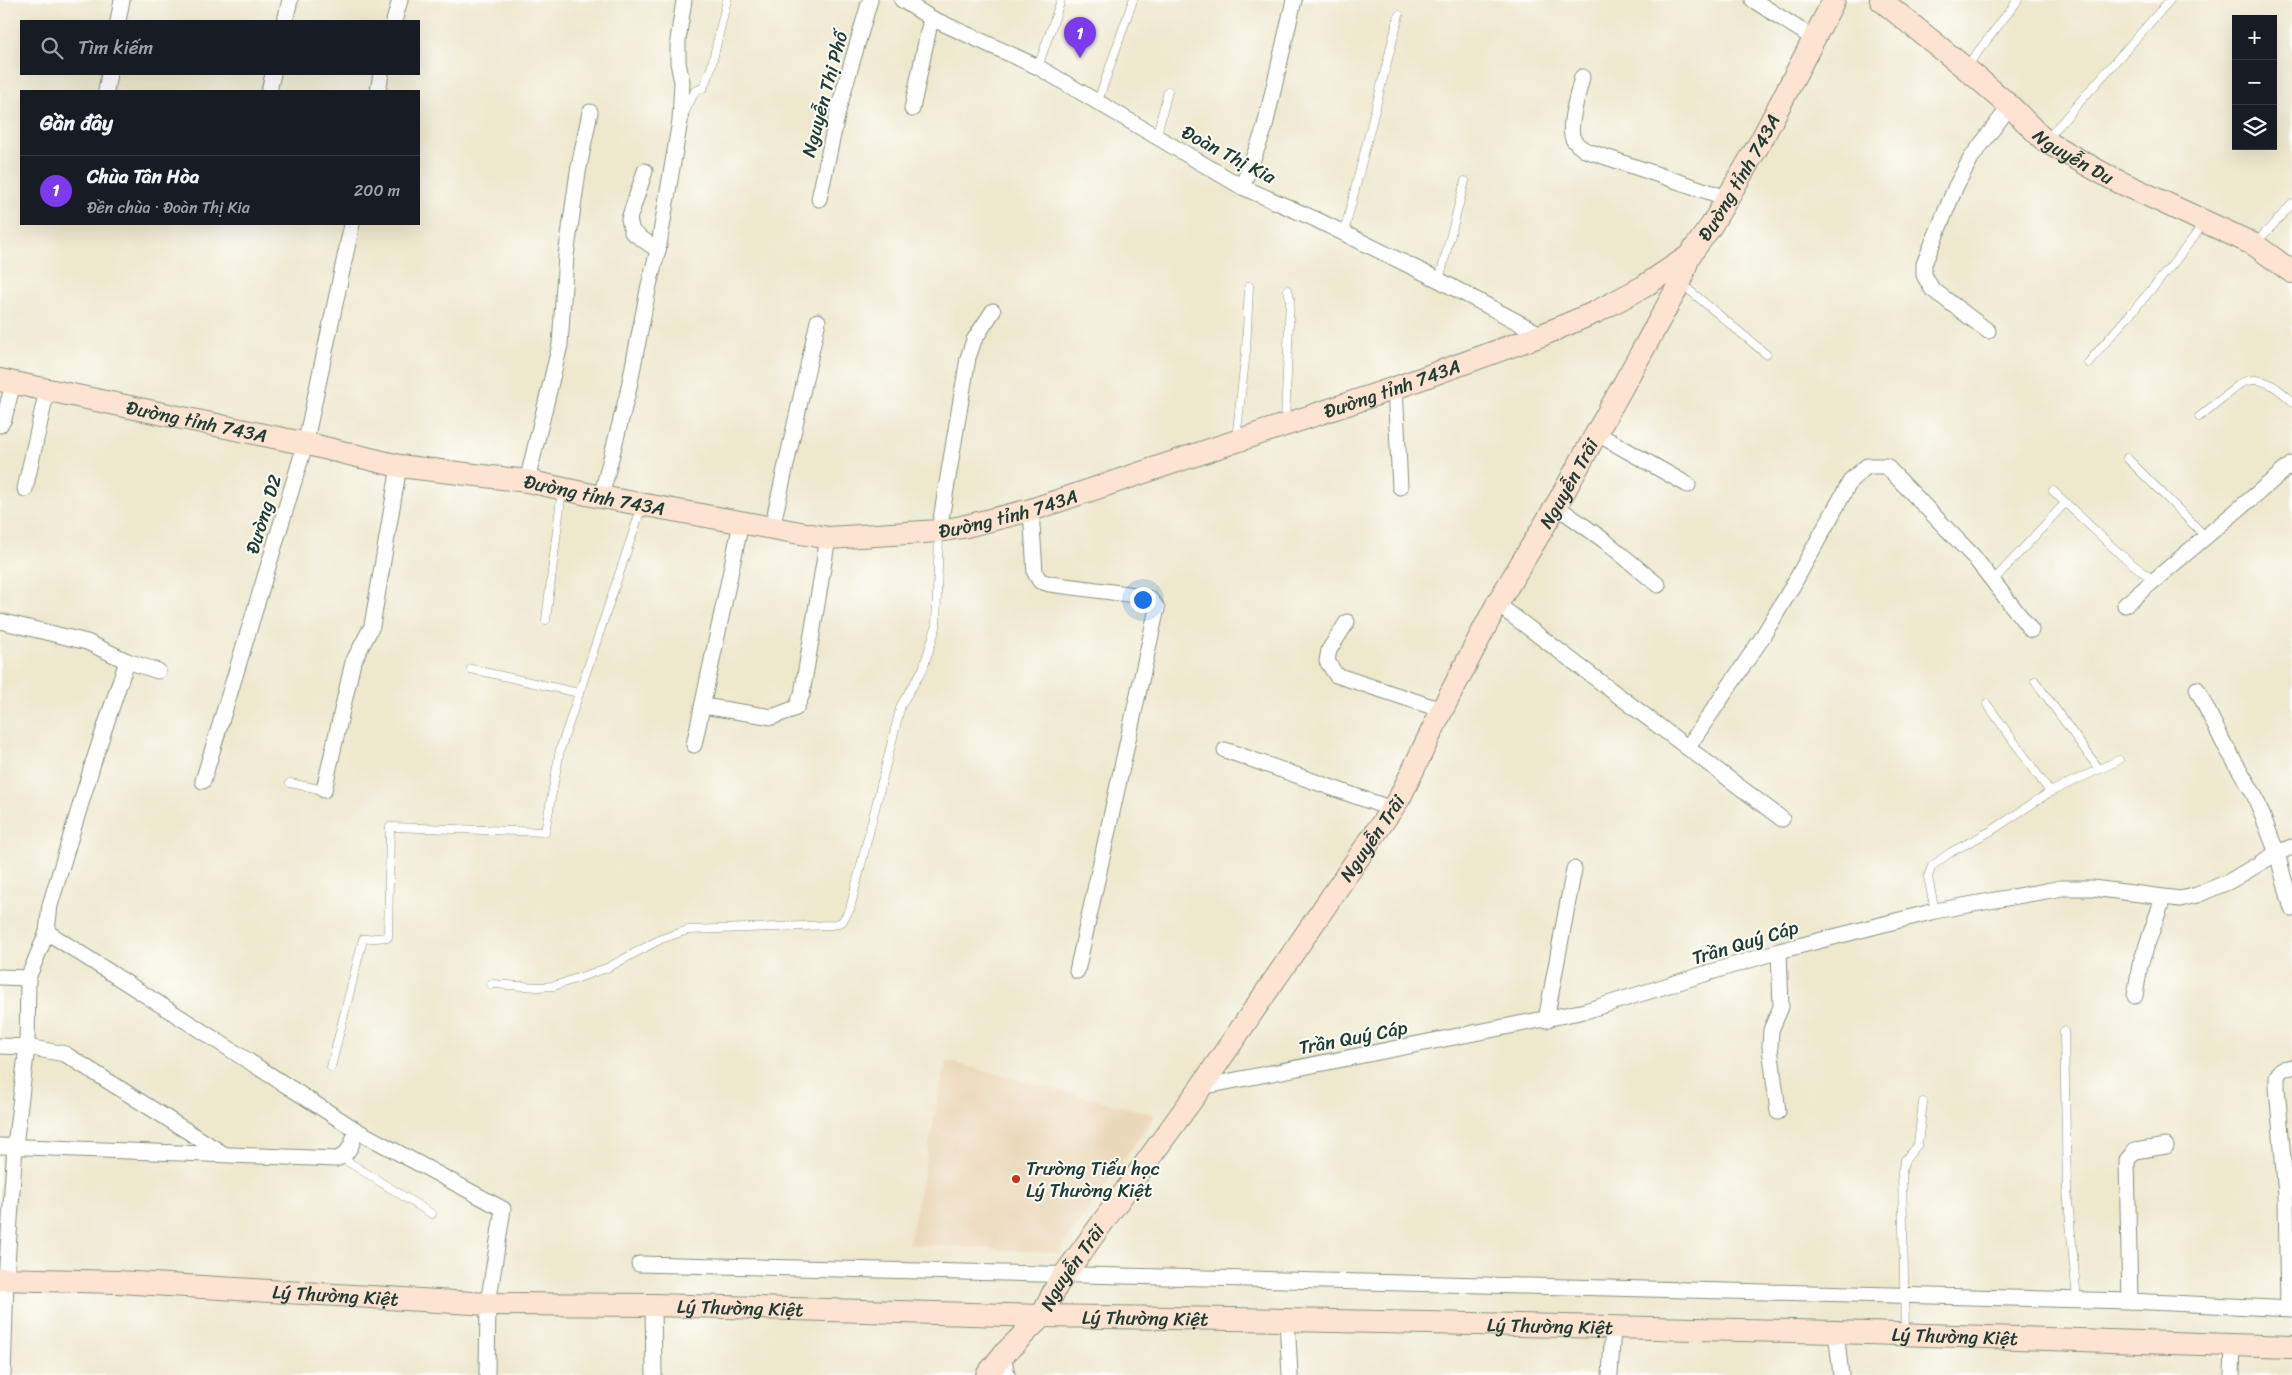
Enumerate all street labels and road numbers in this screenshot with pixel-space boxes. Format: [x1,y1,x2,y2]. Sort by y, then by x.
street label: Nguyễn Thị Phố [792,24,858,161]
street label: Đường tỉnh 743A [1689,108,1789,248]
street label: Đoàn Thị Kia [1176,116,1282,193]
street label: Nguyễn Du [2024,121,2120,194]
street label: Đường tỉnh 743A [1319,350,1465,428]
street label: Đường tỉnh 743A [123,391,270,452]
street label: Nguyễn Trãi [1530,432,1608,535]
street label: Đường tỉnh 743A [521,465,668,525]
street label: Đường D2 [236,470,291,558]
street label: Đường tỉnh 743A [936,479,1082,548]
street label: Nguyễn Trãi [1331,787,1414,889]
street label: Trần Quý Cáp [1688,911,1803,974]
street label: Trần Quý Cáp [1296,1011,1410,1064]
street label: Nguyễn Trãi [1031,1216,1114,1317]
street label: Lý Thường Kiệt [271,1275,400,1316]
street label: Lý Thường Kiệt [677,1290,804,1326]
street label: Lý Thường Kiệt [1082,1301,1209,1336]
street label: Lý Thường Kiệt [1486,1308,1614,1344]
street label: Lý Thường Kiệt [1891,1318,2019,1355]

